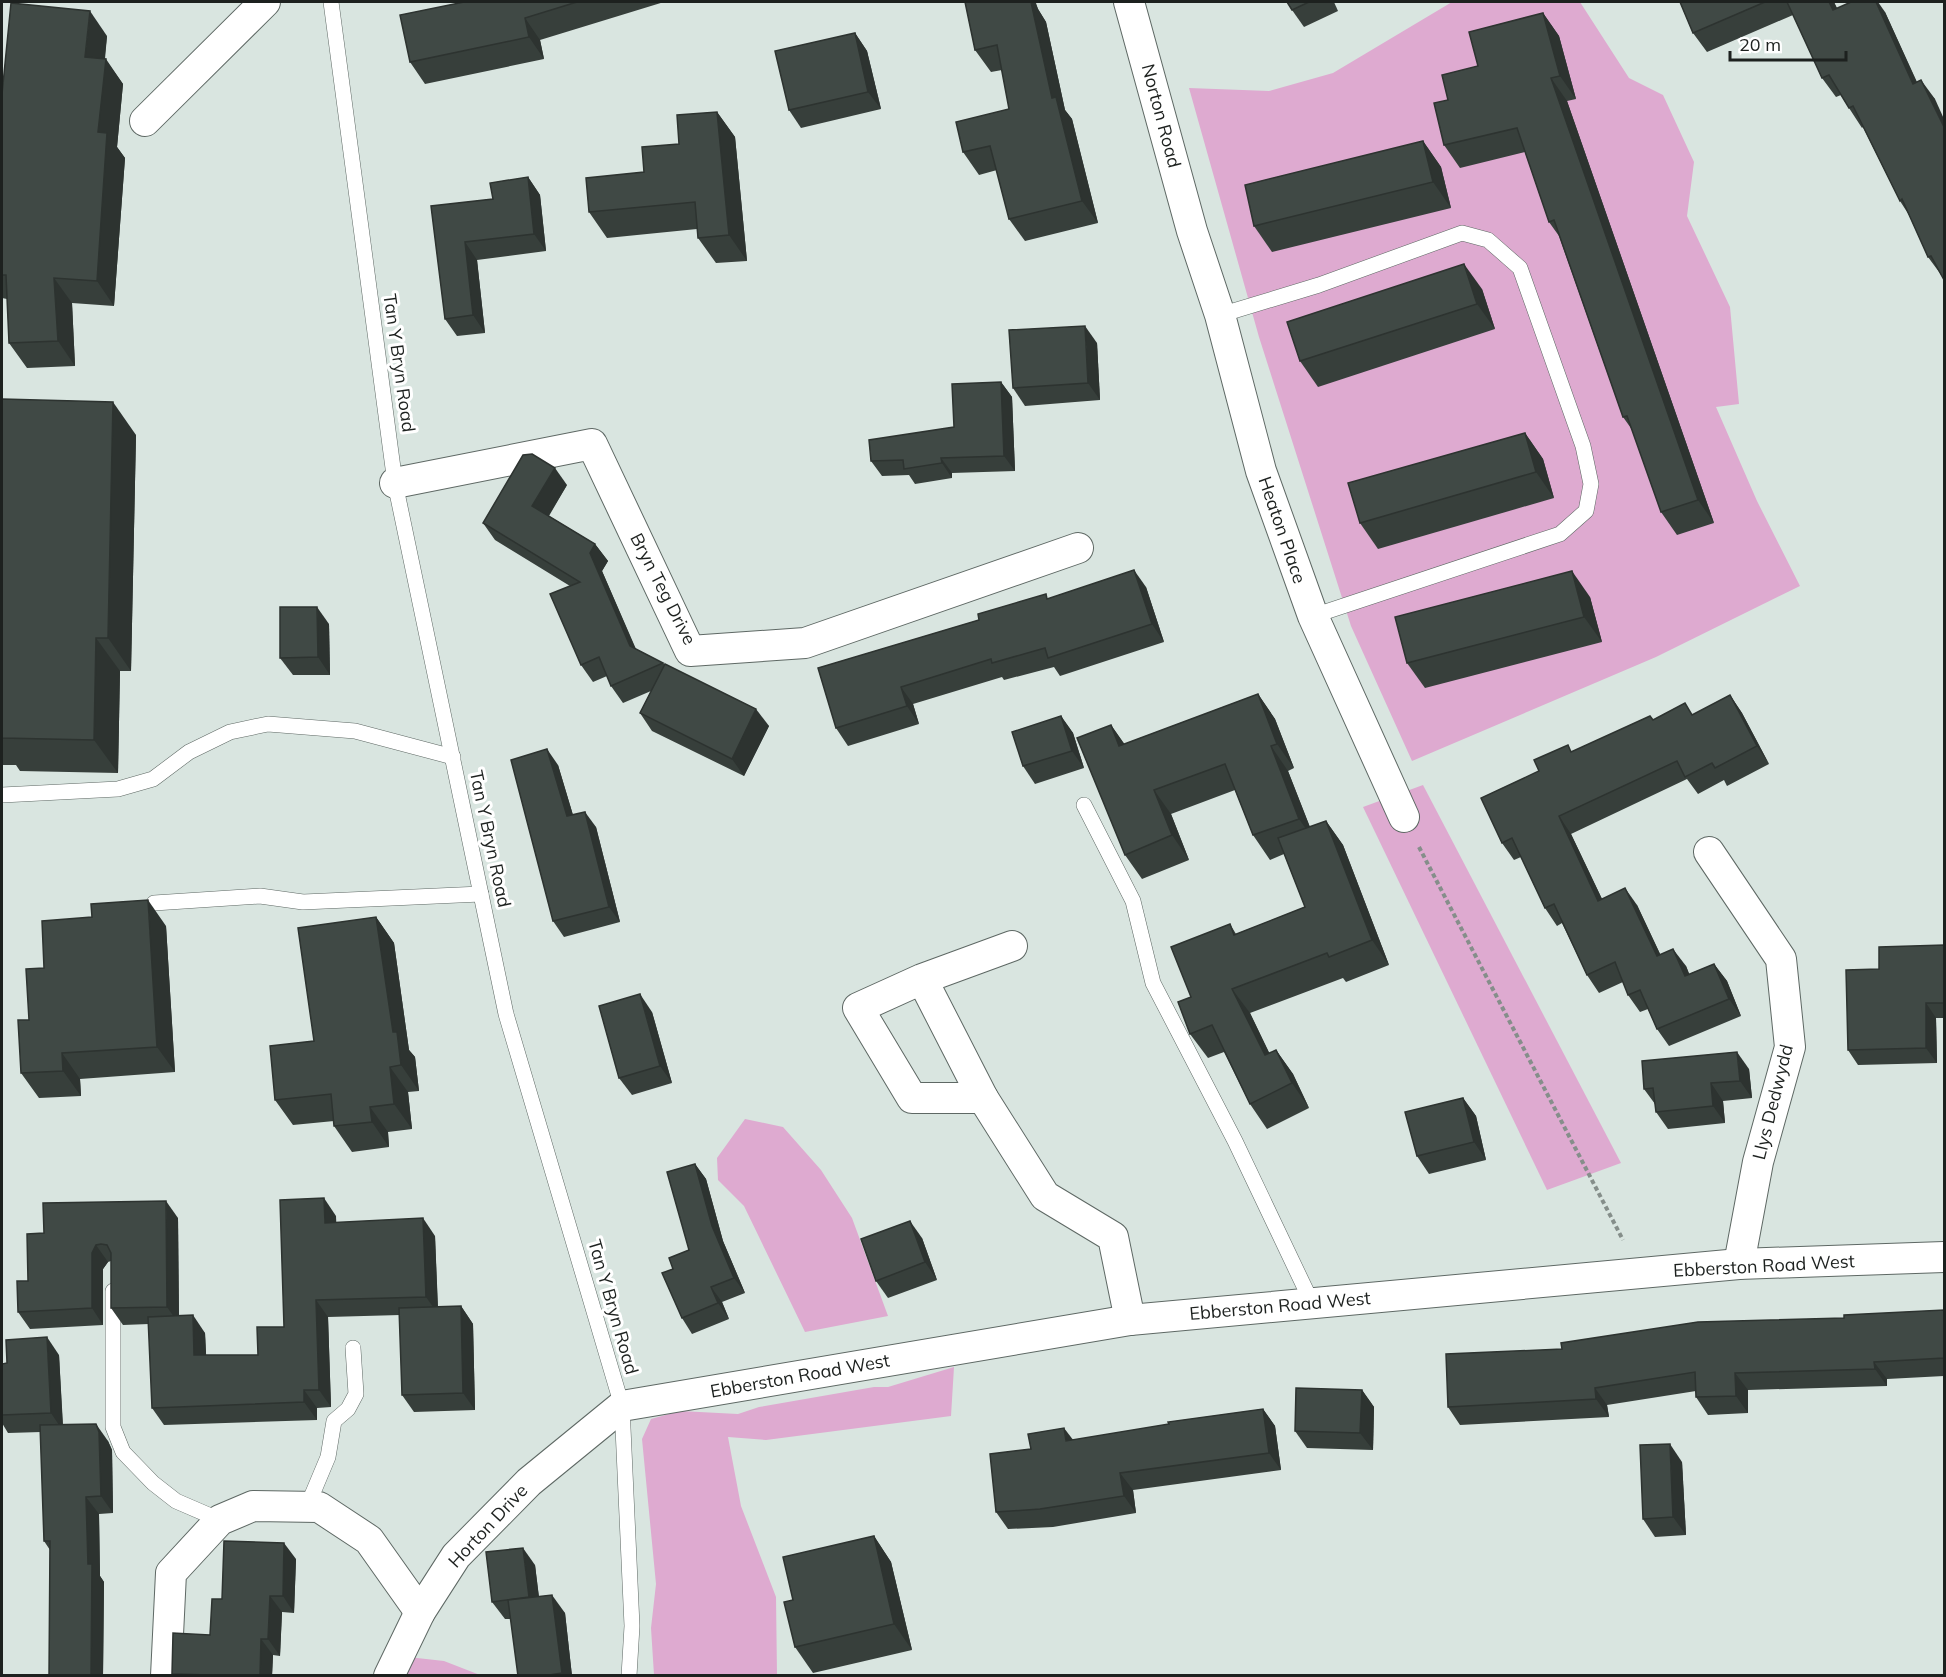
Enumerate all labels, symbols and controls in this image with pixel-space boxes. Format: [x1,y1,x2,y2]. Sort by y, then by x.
scale bar [1730,24,1846,62]
text: 20 m [1739,33,1781,56]
street label: Norton Road [1137,61,1186,170]
street label: Tan Y Bryn Road [378,292,421,434]
street label: Heaton Place [1253,473,1311,586]
street label: Bryn Teg Drive [625,529,701,649]
street label: Tan Y Bryn Road [465,768,516,909]
street label: Llys Dedwydd [1747,1042,1798,1162]
street label: Tan Y Bryn Road [583,1237,644,1377]
street label: Ebberston Road West [1673,1249,1855,1282]
street label: Ebberston Road West [1188,1286,1371,1325]
street label: Ebberston Road West [708,1348,891,1403]
street label: Horton Drive [443,1479,532,1572]

